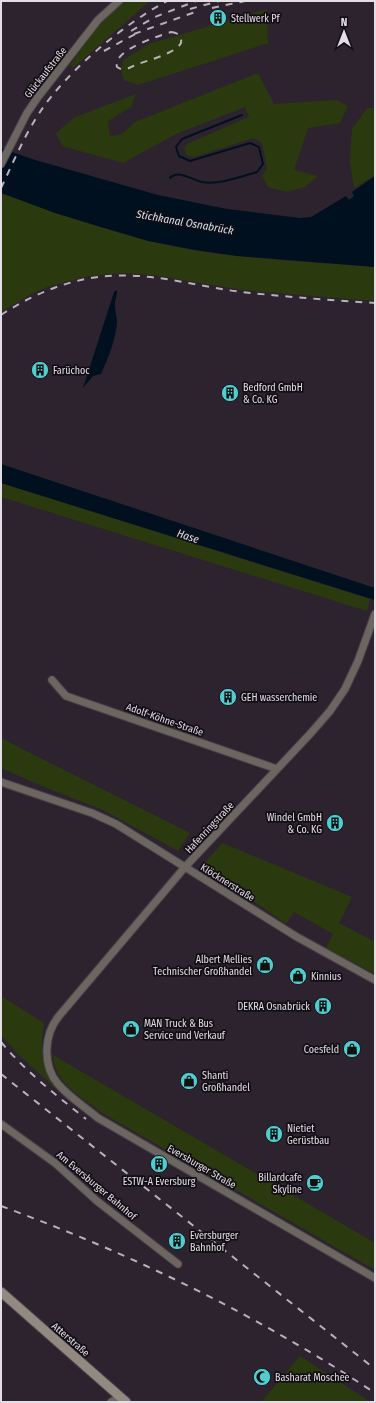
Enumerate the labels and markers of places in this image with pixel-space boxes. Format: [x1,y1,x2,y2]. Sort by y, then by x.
building icon: Stellwerk Pf [208,8,228,28]
place label: Stellwerk Pf [231,13,280,25]
building icon: Farüchoc [30,360,50,380]
place label: Farüchoc [53,365,90,377]
place label: Bedford GmbH & Co. KG [243,382,303,406]
building icon: Bedford GmbH & Co. KG [220,383,240,403]
building icon: GEH wasserchemie [218,687,238,707]
place label: GEH wasserchemie [241,692,317,704]
place label: Windel GmbH & Co. KG [267,812,322,836]
building icon: Windel GmbH & Co. KG [325,813,345,833]
place label: Albert Mellies Technischer Großhandel [153,954,252,978]
shop icon: Albert Mellies Technischer Großhandel [255,955,275,975]
shop icon: Kinnius [288,966,308,986]
place label: Kinnius [311,971,341,983]
building icon: DEKRA Osnabrück [313,996,333,1016]
place label: DEKRA Osnabrück [237,1001,310,1013]
place label: MAN Truck & Bus Service und Verkauf [144,1018,226,1042]
shop icon: MAN Truck & Bus Service und Verkauf [121,1019,141,1039]
shop icon: Coesfeld [342,1039,362,1059]
place label: Coesfeld [304,1044,339,1056]
place label: Shanti Großhandel [202,1070,250,1094]
shop icon: Shanti Großhandel [179,1071,199,1091]
place label: Nietiet Gerüstbau [287,1123,329,1147]
building icon: Nietiet Gerüstbau [264,1124,284,1144]
building icon: ESTW-A Eversburg [149,1154,169,1174]
place label: Billardcafe Skyline [258,1172,302,1196]
cafe icon: Billardcafe Skyline [305,1173,325,1193]
place label: ESTW-A Eversburg [123,1176,196,1188]
place label: Eversburger Bahnhof [190,1230,239,1254]
building icon: Eversburger Bahnhof [167,1231,187,1251]
mosque icon: Basharat Moschee [252,1367,272,1387]
place label: Basharat Moschee [275,1372,350,1384]

